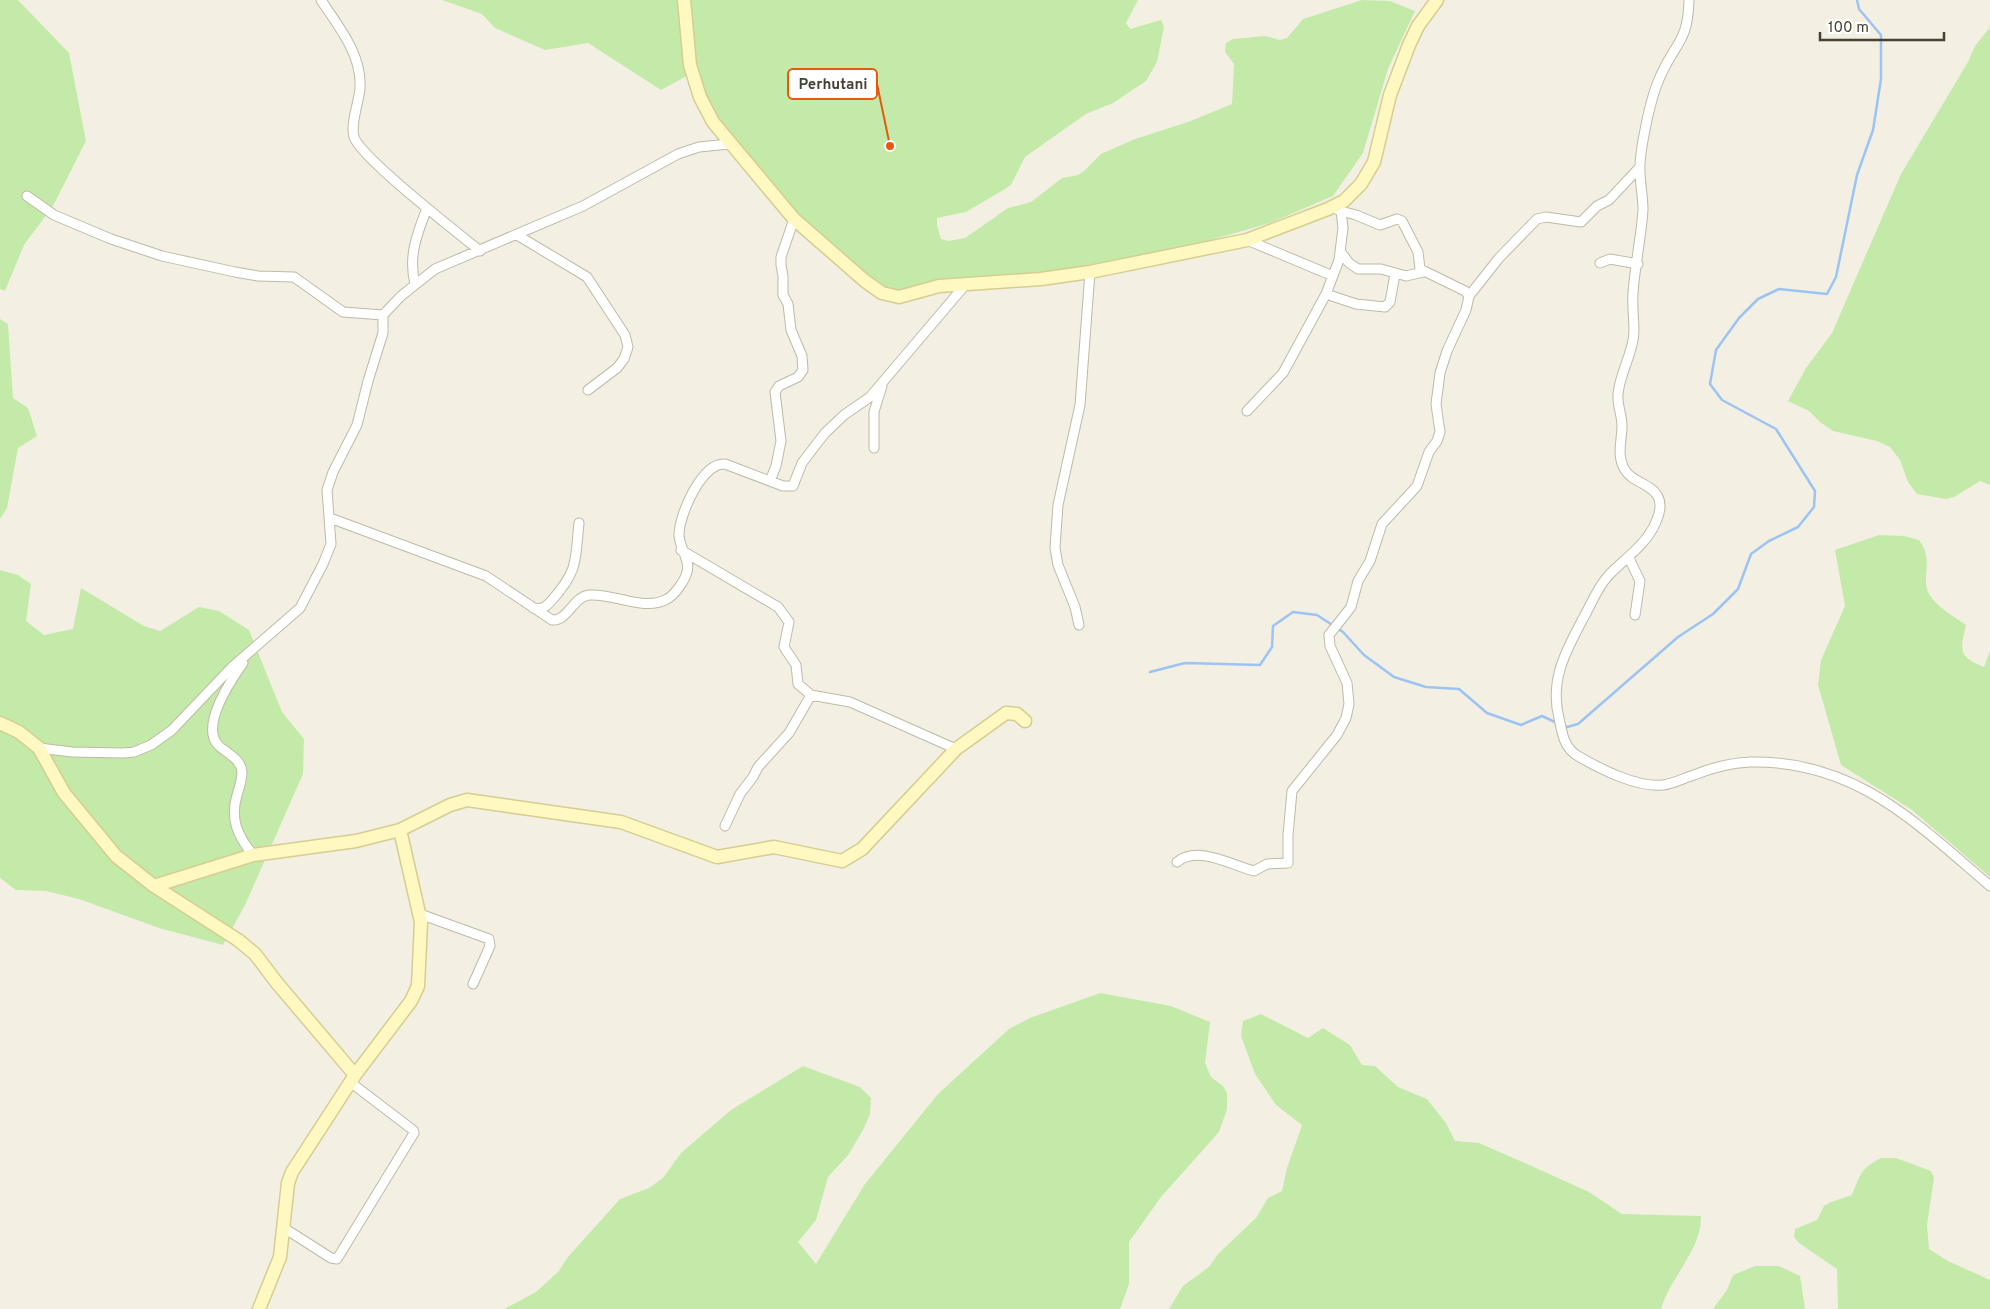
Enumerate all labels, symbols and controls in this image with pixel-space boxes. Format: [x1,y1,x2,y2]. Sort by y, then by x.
scale bar [1820,10,1944,42]
text: 100 m [1828,19,1869,38]
callout: Perhutani [788,69,877,99]
text: Perhutani [798,76,868,95]

